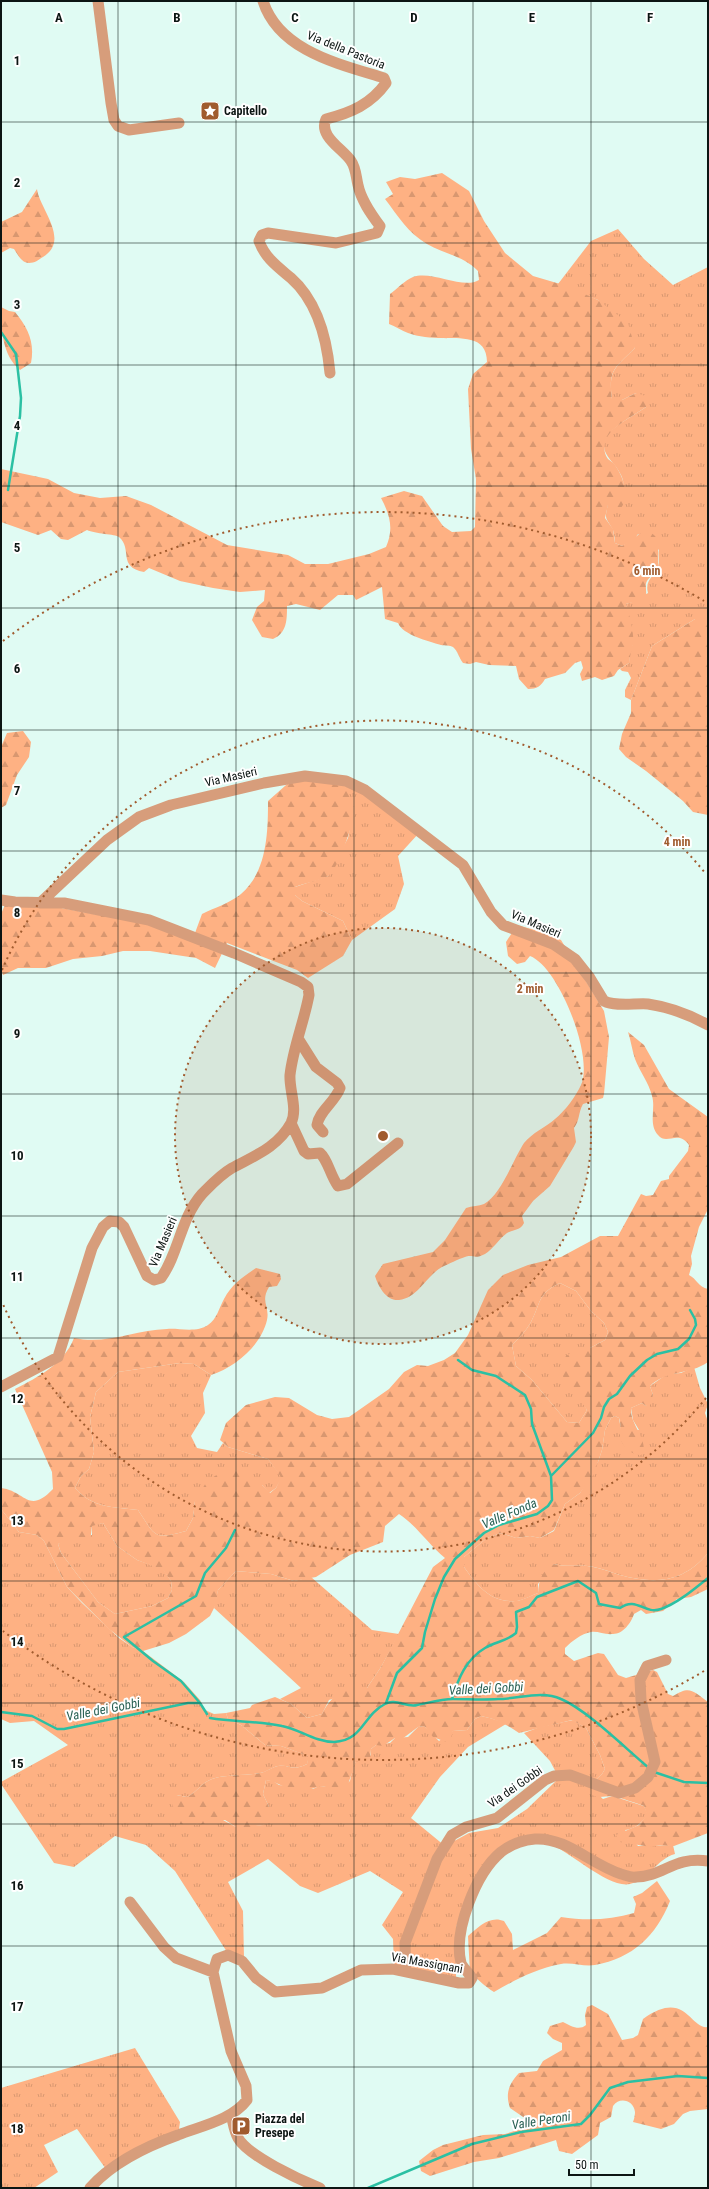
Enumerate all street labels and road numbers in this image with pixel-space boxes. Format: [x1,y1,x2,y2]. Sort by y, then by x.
street label: Via della Pastoria [305,28,387,72]
street label: Via Masieri [204,764,258,790]
street label: Via Masieri [509,907,563,941]
street label: Via Masieri [146,1215,180,1269]
street label: Via dei Gobbi [485,1763,545,1811]
street label: Via Massignani [390,1950,464,1976]

